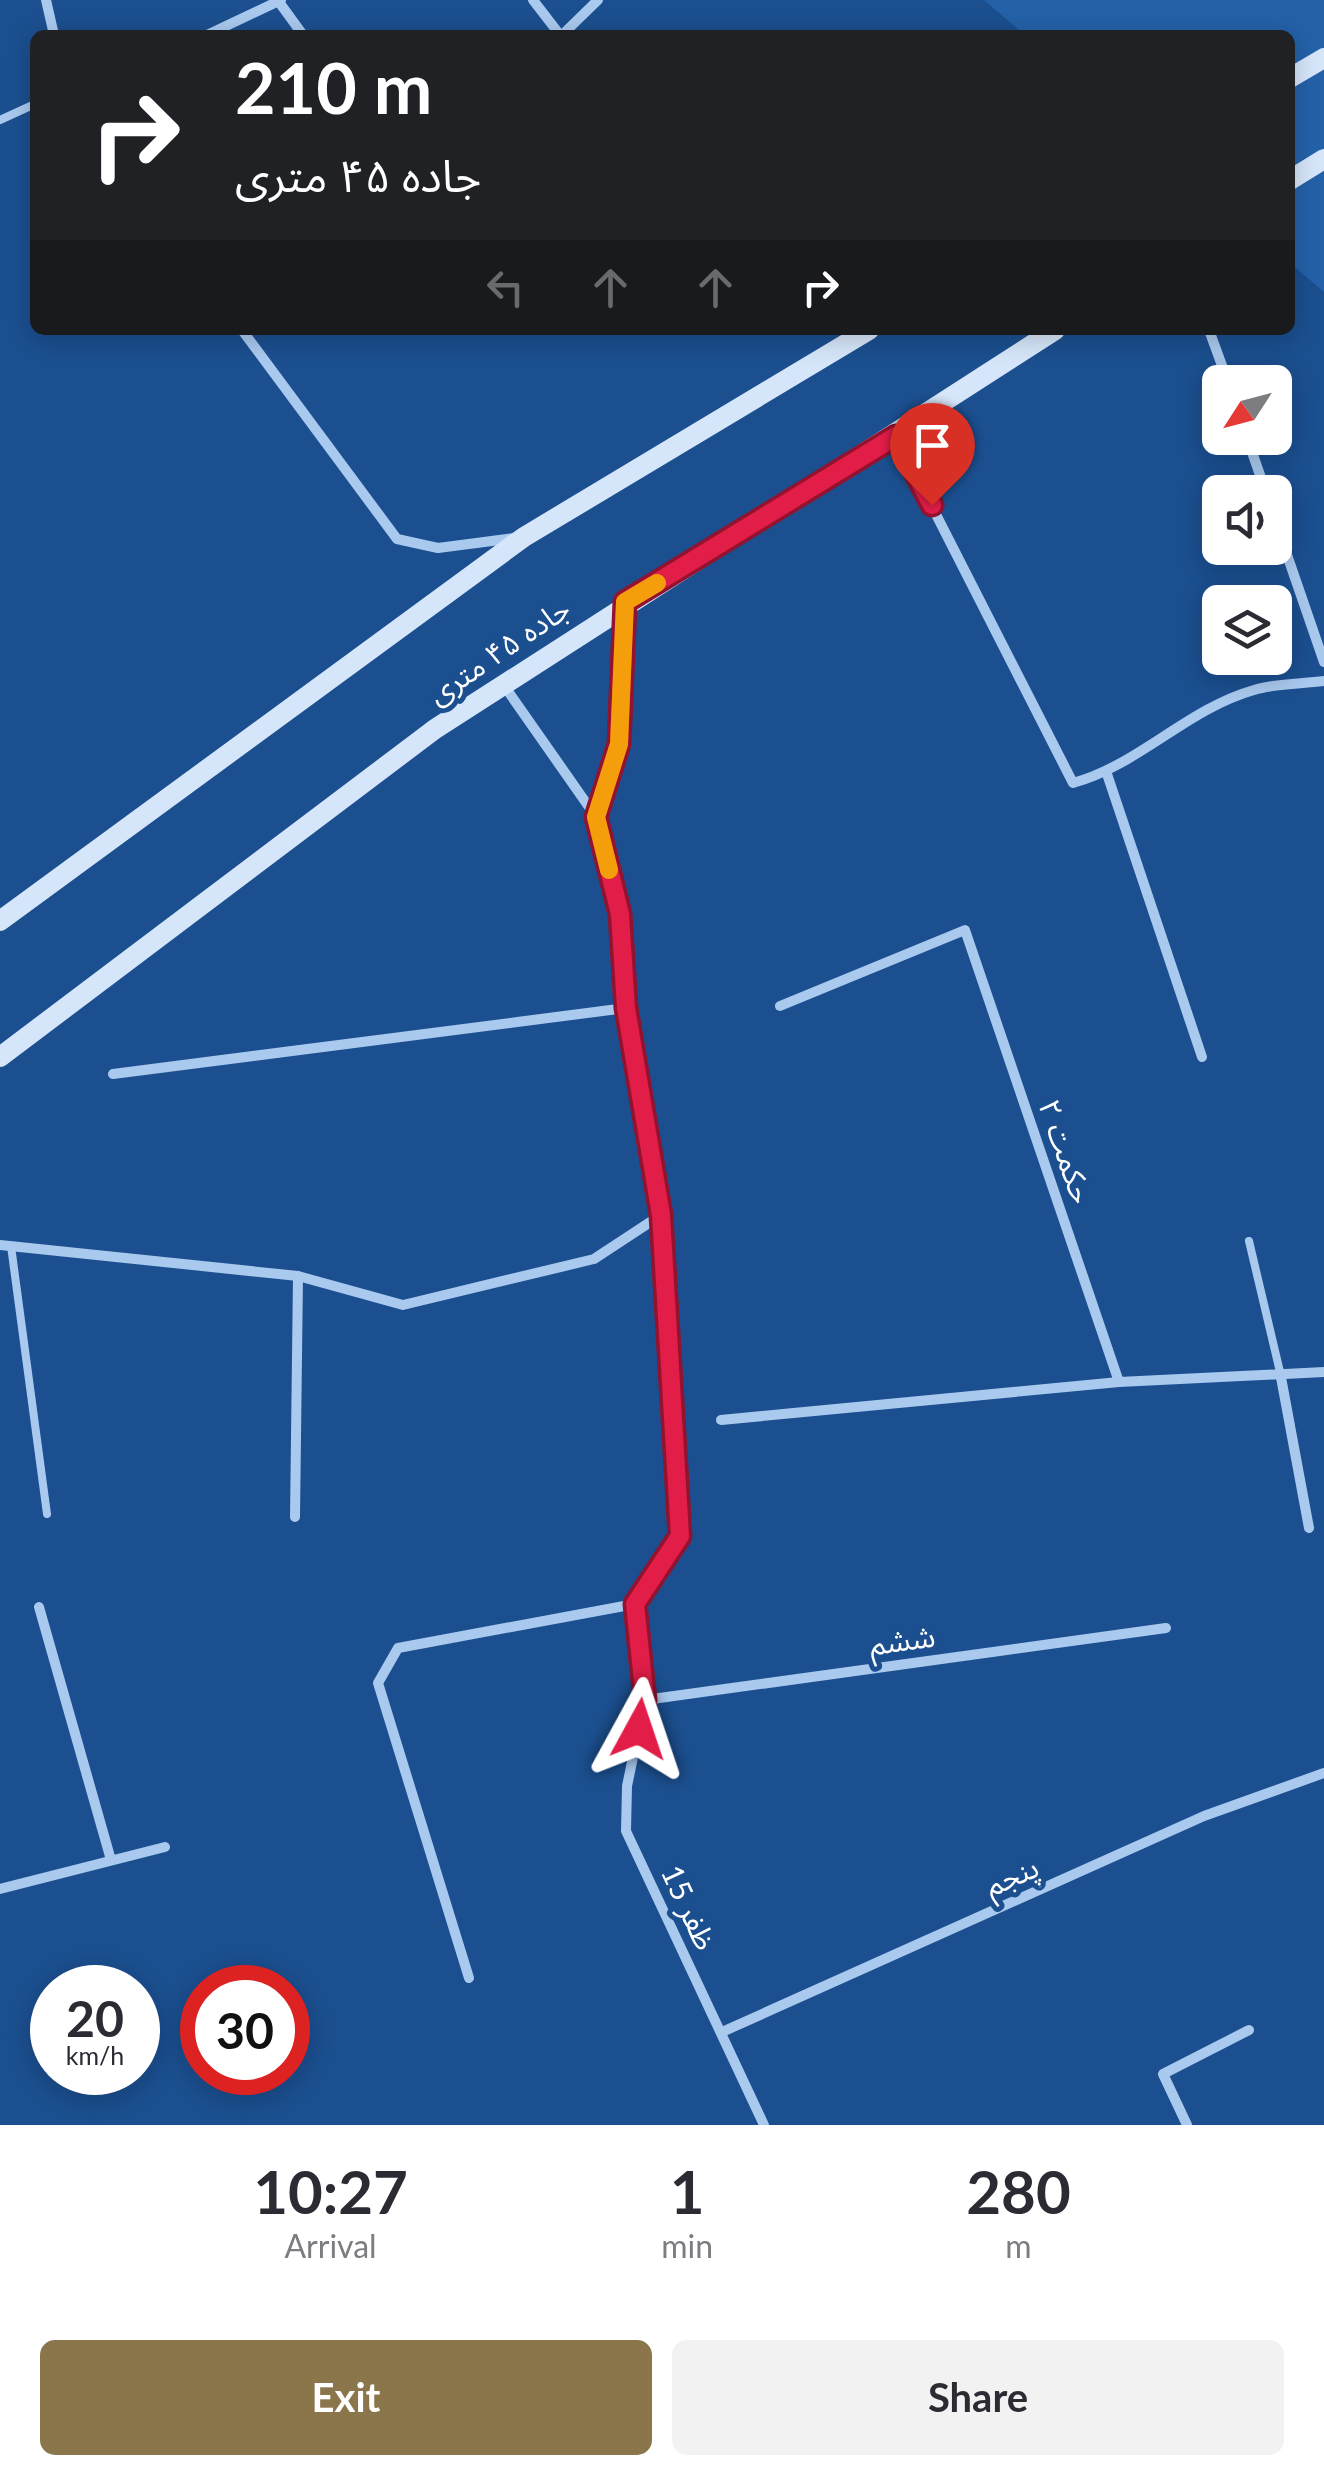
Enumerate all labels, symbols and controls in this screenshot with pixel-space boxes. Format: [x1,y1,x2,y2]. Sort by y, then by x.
text: 210 m [235,45,432,129]
icon: right [70,70,200,200]
text: جاده ۴۵ متری [235,148,481,202]
icon: left [478,260,533,315]
icon: ahead [583,260,638,315]
icon: ahead [688,260,743,315]
icon: right [793,260,848,315]
north arrow [1202,365,1292,455]
map controls [1202,365,1292,675]
pin [890,403,975,506]
icon: arrive [905,418,960,473]
button: sound [1202,475,1292,565]
button: layers [1202,585,1292,675]
street label: جاده ۴۵ متری [420,589,577,712]
street label: حکمت ۲ [1032,1094,1102,1208]
street label: ششم [867,1617,938,1668]
position arrow [587,1677,691,1781]
street label: پنجم [978,1847,1046,1909]
street label: ظفر 15 [654,1859,725,1956]
speed limit sign: 30 [180,1965,310,2095]
text: 20 [66,1988,124,2048]
text: km/h [66,2040,124,2070]
text: 10:27 [253,2155,408,2227]
text: 1 [670,2155,705,2227]
text: 280 [966,2155,1071,2227]
text: Arrival [284,2226,377,2265]
text: min [661,2226,713,2265]
text: m [1005,2226,1032,2265]
button: Exit [40,2340,652,2455]
button: Share [672,2340,1284,2455]

